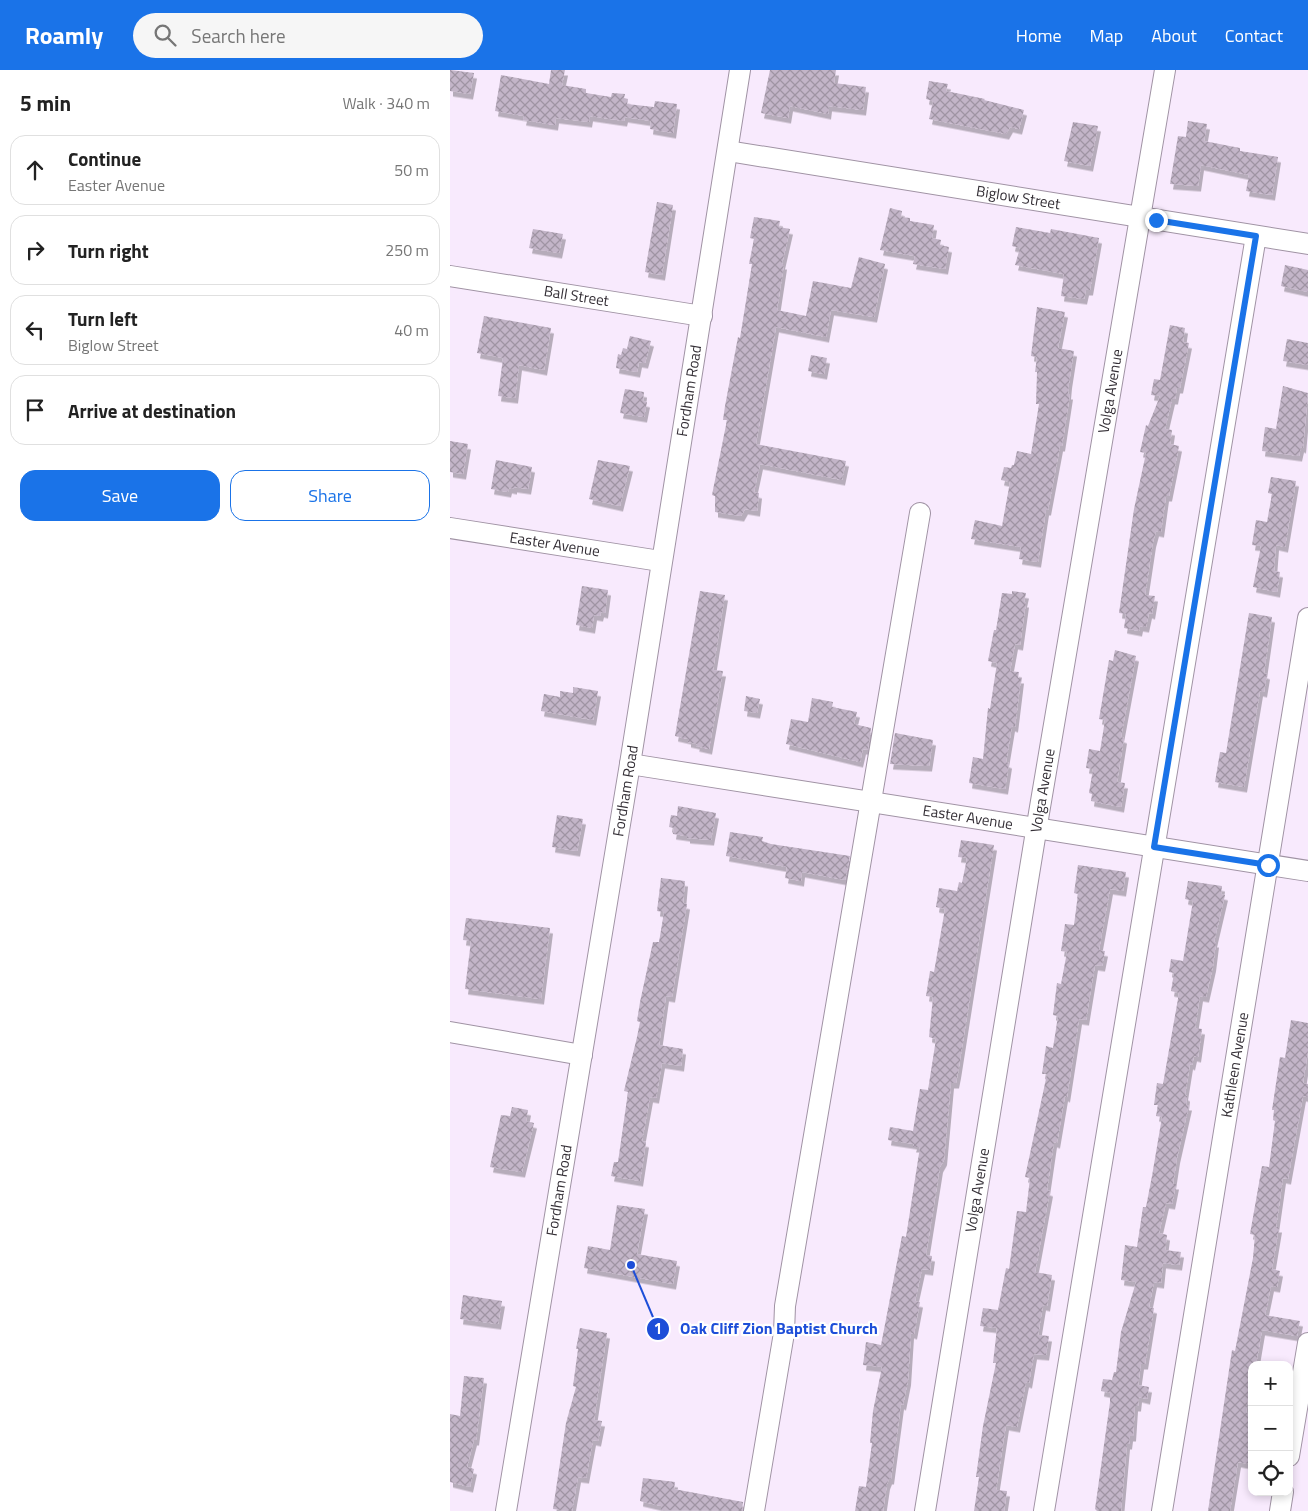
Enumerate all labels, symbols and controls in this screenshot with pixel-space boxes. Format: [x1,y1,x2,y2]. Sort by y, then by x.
search box [133,13,483,58]
text: Roamly [25,17,103,53]
icon: search [151,21,179,49]
text: Search here [191,21,286,50]
text: Home [1016,22,1062,49]
text: Map [1090,22,1123,49]
text: About [1151,22,1197,49]
text: Contact [1225,22,1283,49]
text: 5 min [20,87,71,119]
text: Walk · 340 m [342,91,430,115]
text: Continue [68,144,141,173]
icon: ahead [21,156,49,184]
text: 50 m [394,158,429,182]
text: Easter Avenue [68,173,165,197]
street label: Biglow Street [975,179,1063,215]
route end [1145,209,1168,232]
icon: right [21,236,49,264]
text: Turn right [68,236,149,265]
text: 250 m [385,238,429,262]
street label: Ball Street [542,279,611,312]
text: Turn left [68,304,138,333]
icon: left [21,316,49,344]
text: 40 m [394,318,429,342]
text: Biglow Street [68,333,159,357]
street label: Fordham Road [670,343,707,438]
street label: Volga Avenue [1092,347,1128,435]
icon: arrive [21,396,49,424]
text: Arrive at destination [68,396,236,425]
button: Save [20,470,220,521]
button: Share [230,470,430,521]
street label: Easter Avenue [508,526,602,562]
street label: Fordham Road [606,743,644,838]
street label: Volga Avenue [1024,747,1061,834]
street label: Easter Avenue [921,798,1015,835]
route start [1257,854,1280,877]
street label: Kathleen Avenue [1215,1011,1254,1119]
street label: Fordham Road [540,1143,578,1238]
street label: Volga Avenue [959,1146,995,1234]
callout: Oak Cliff Zion Baptist Church [645,1313,888,1344]
text: Oak Cliff Zion Baptist Church [680,1316,878,1340]
text: 1 [654,1317,662,1340]
map controls [1248,1361,1293,1496]
button: + [1248,1361,1293,1406]
button: − [1248,1406,1293,1451]
button: locate [1248,1451,1293,1496]

